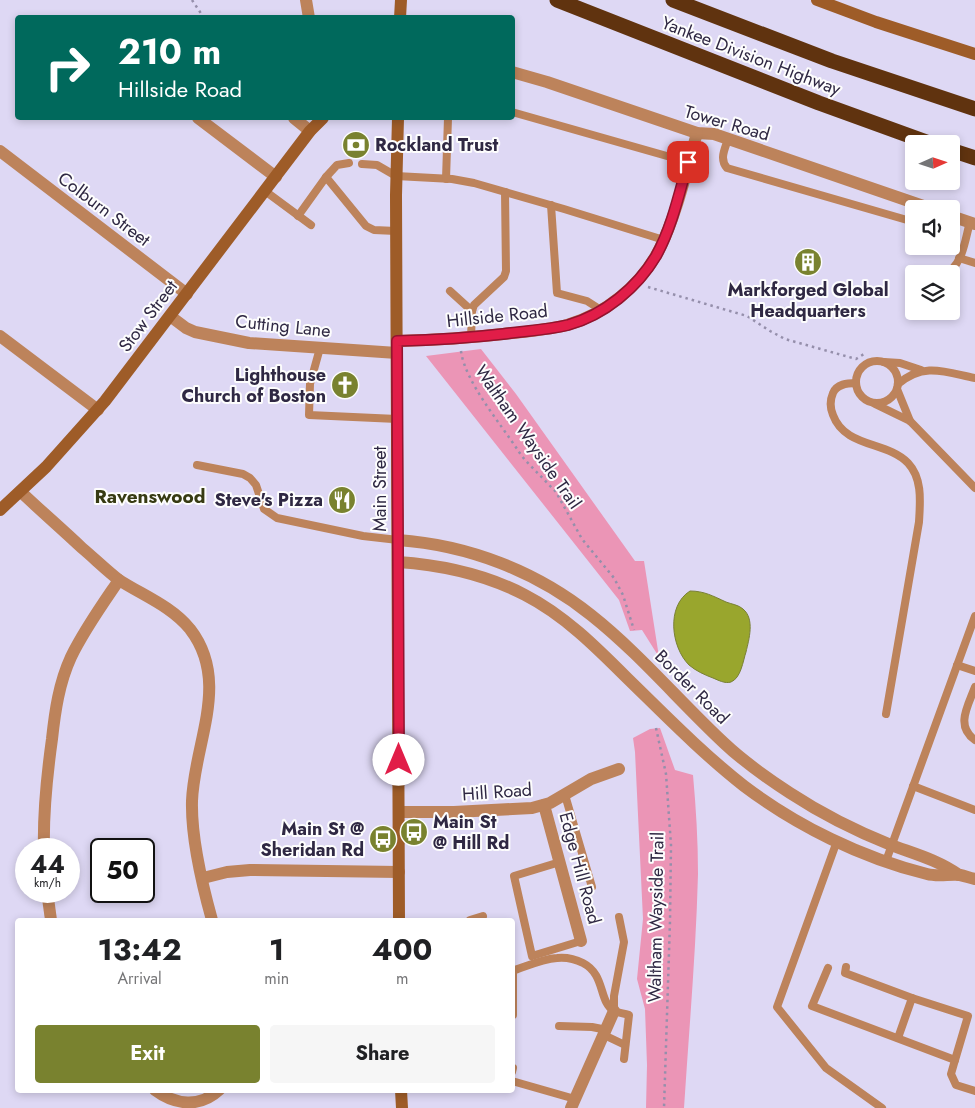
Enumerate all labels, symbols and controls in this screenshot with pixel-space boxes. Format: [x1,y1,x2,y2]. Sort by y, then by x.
street label: Yankee Division Highway [658,10,844,102]
text: 210 m [118,27,221,77]
icon: right [35,35,100,100]
text: Hillside Road [118,73,242,105]
street label: Tower Road [681,98,773,148]
bank icon: Rockland Trust [341,130,371,160]
place label: Rockland Trust [375,132,499,158]
north arrow [905,135,960,190]
map controls [905,135,960,320]
pin [667,141,709,183]
icon: arrive [674,148,702,176]
street label: Colburn Street [52,166,156,253]
button: sound [905,200,960,255]
building icon: Markforged Global Headquarters [793,247,823,277]
button: layers [905,265,960,320]
street label: Stow Street [112,274,184,358]
place label: Markforged Global Headquarters [727,277,889,324]
street label: Hillside Road [445,298,549,334]
street label: Cutting Lane [234,308,332,344]
street label: Waltham Wayside Trail [468,360,588,514]
place label: Lighthouse Church of Boston [181,362,326,409]
church icon: Lighthouse Church of Boston [330,370,360,400]
street label: Main Street [367,445,393,532]
district label: Ravenswood [95,483,205,510]
restaurant icon: Steve's Pizza [327,485,357,515]
place label: Steve's Pizza [214,487,323,513]
street label: Border Road [649,644,735,730]
position arrow [372,733,424,785]
street label: Hill Road [461,777,533,807]
place label: Main St @ Hill Rd [433,809,509,856]
street label: Edge Hill Road [553,809,607,927]
place label: Main St @ Sheridan Rd [261,816,364,863]
bus stop icon: Main St @ Hill Rd [399,817,429,847]
bus stop icon: Main St @ Sheridan Rd [368,824,398,854]
street label: Waltham Wayside Trail [642,831,670,1003]
speed limit sign: 50 [90,838,155,903]
text: 44 [30,846,65,882]
text: km/h [34,874,61,892]
text: 13:42 [98,928,182,971]
text: 1 [269,928,284,971]
text: 400 [372,928,432,971]
text: Arrival [118,967,162,990]
text: min [264,967,289,990]
text: m [396,967,408,990]
button: Exit [35,1025,260,1083]
button: Share [270,1025,495,1083]

